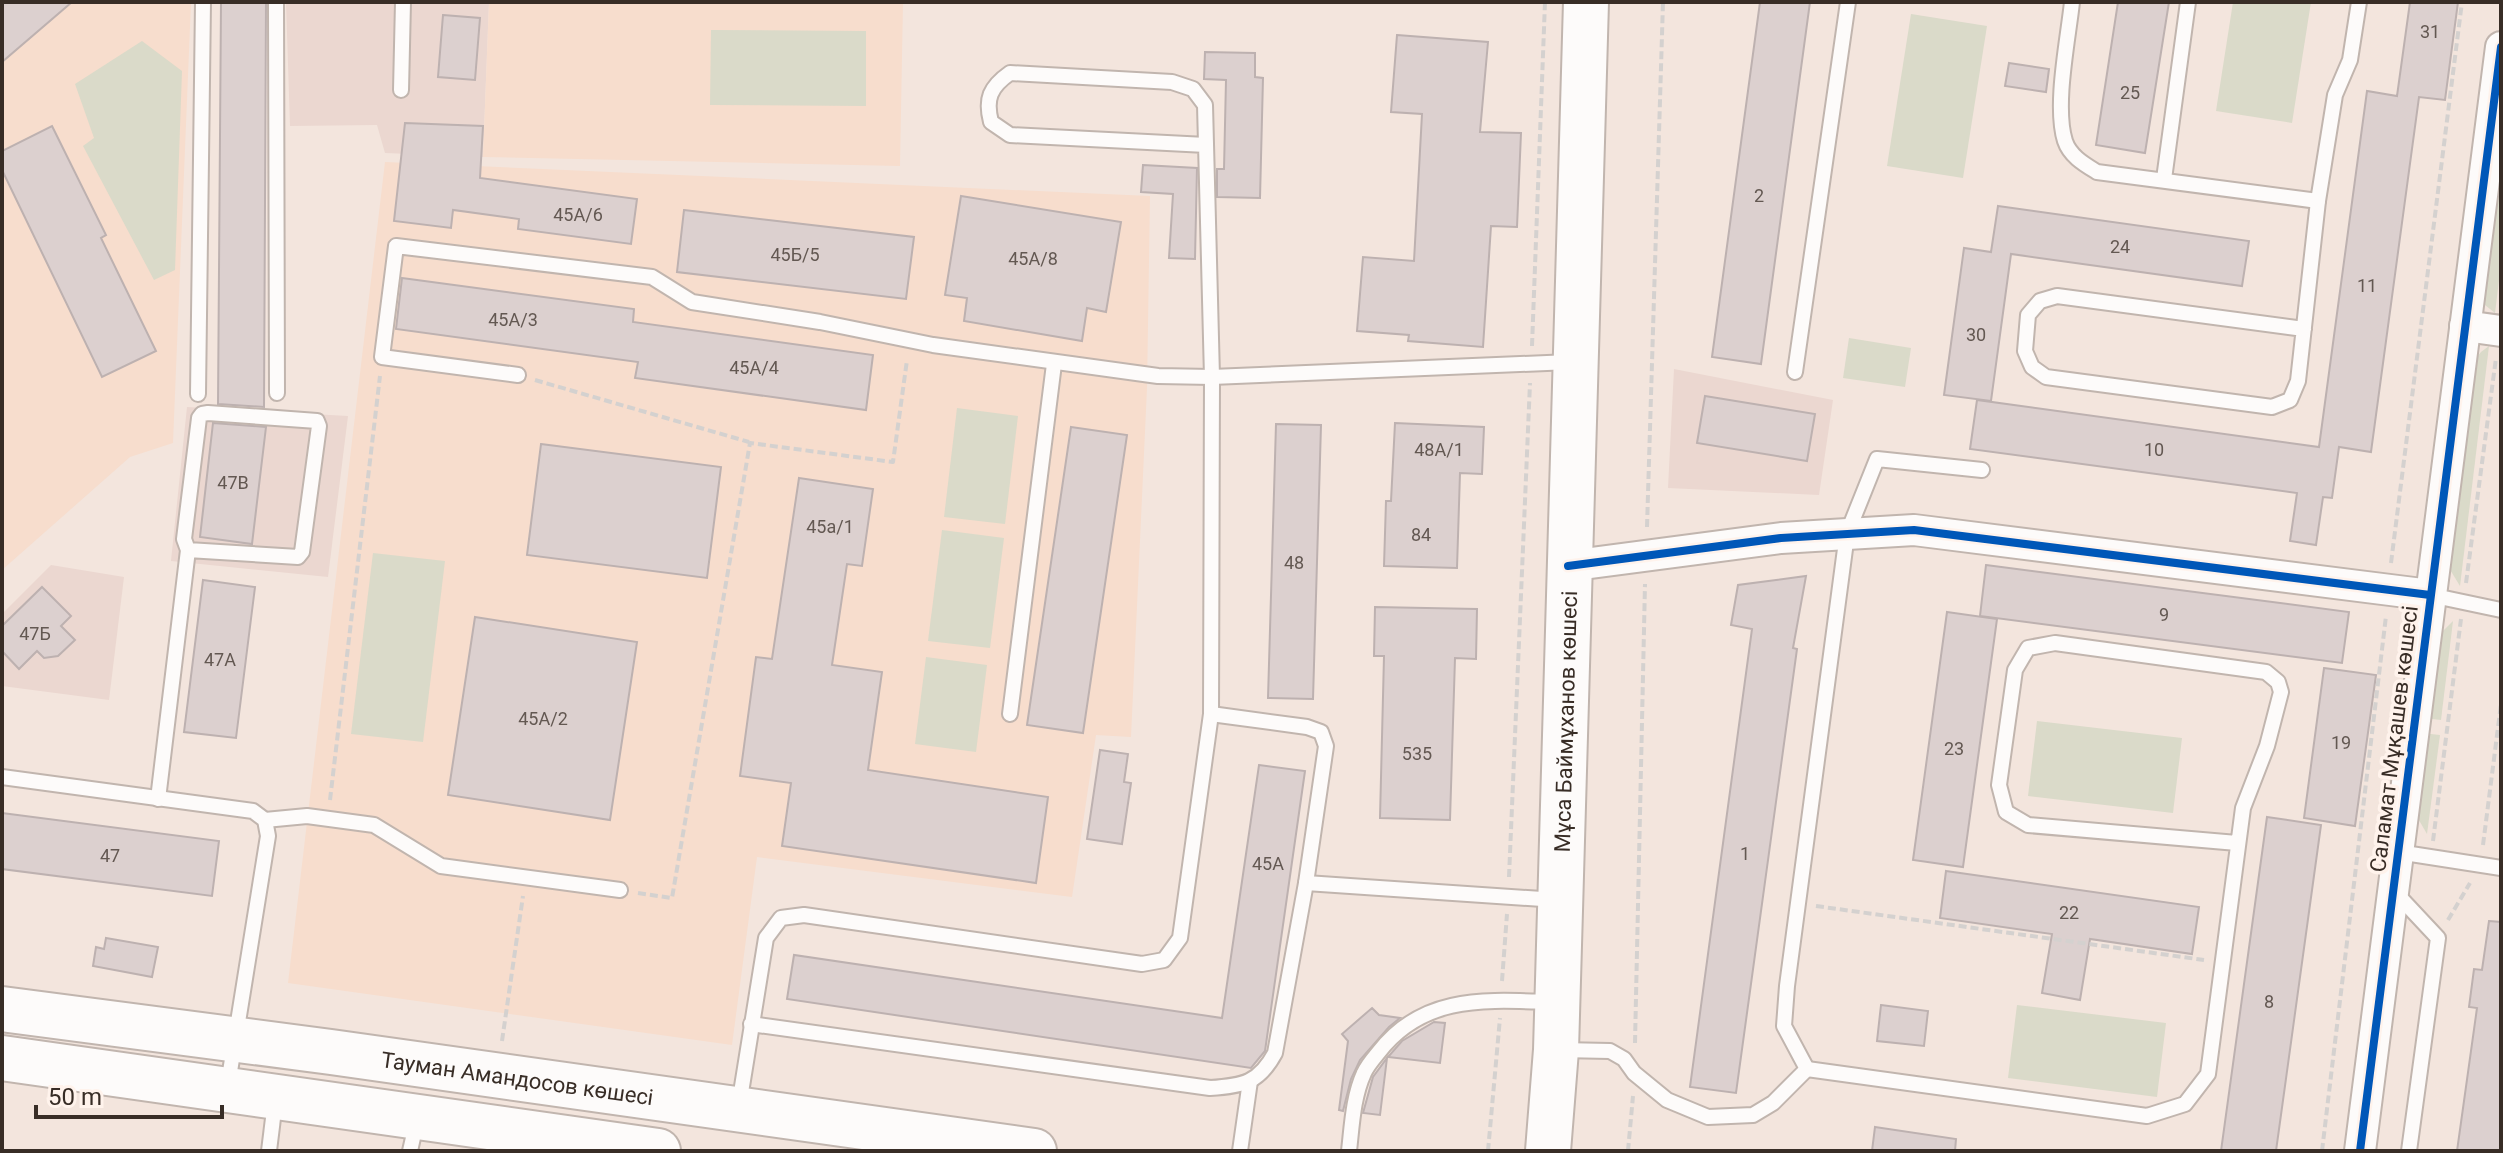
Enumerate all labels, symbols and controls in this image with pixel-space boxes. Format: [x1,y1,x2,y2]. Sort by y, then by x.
house number: 31 [2420,21,2440,42]
house number: 25 [2120,82,2140,103]
house number: 2 [1754,185,1764,206]
house number: 45А/6 [553,204,603,225]
house number: 24 [2110,236,2130,257]
house number: 45Б/5 [770,244,820,265]
house number: 45А/8 [1008,248,1058,269]
house number: 11 [2357,275,2377,296]
house number: 45А/3 [488,309,538,330]
house number: 30 [1966,324,1986,345]
house number: 45А/4 [729,357,779,378]
house number: 48А/1 [1414,439,1464,460]
house number: 10 [2144,439,2164,460]
house number: 47В [217,472,249,493]
house number: 45а/1 [806,516,854,537]
house number: 84 [1411,524,1431,545]
house number: 48 [1284,552,1304,573]
street label: Мұса Баймұханов көшесі [1549,590,1582,853]
house number: 9 [2159,604,2169,625]
street label: Саламат Мұқашев көшесі [2365,604,2423,874]
house number: 47Б [19,623,51,644]
house number: 47А [204,649,236,670]
house number: 45А/2 [518,708,568,729]
house number: 19 [2331,732,2351,753]
house number: 23 [1944,738,1964,759]
house number: 535 [1402,743,1432,764]
house number: 1 [1740,843,1750,864]
house number: 47 [100,845,120,866]
house number: 45А [1252,853,1284,874]
house number: 22 [2059,902,2079,923]
house number: 8 [2264,991,2274,1012]
street label: Тауман Амандосов көшесі [380,1047,655,1110]
scale bar [36,1069,222,1119]
text: 50 m [48,1083,102,1111]

